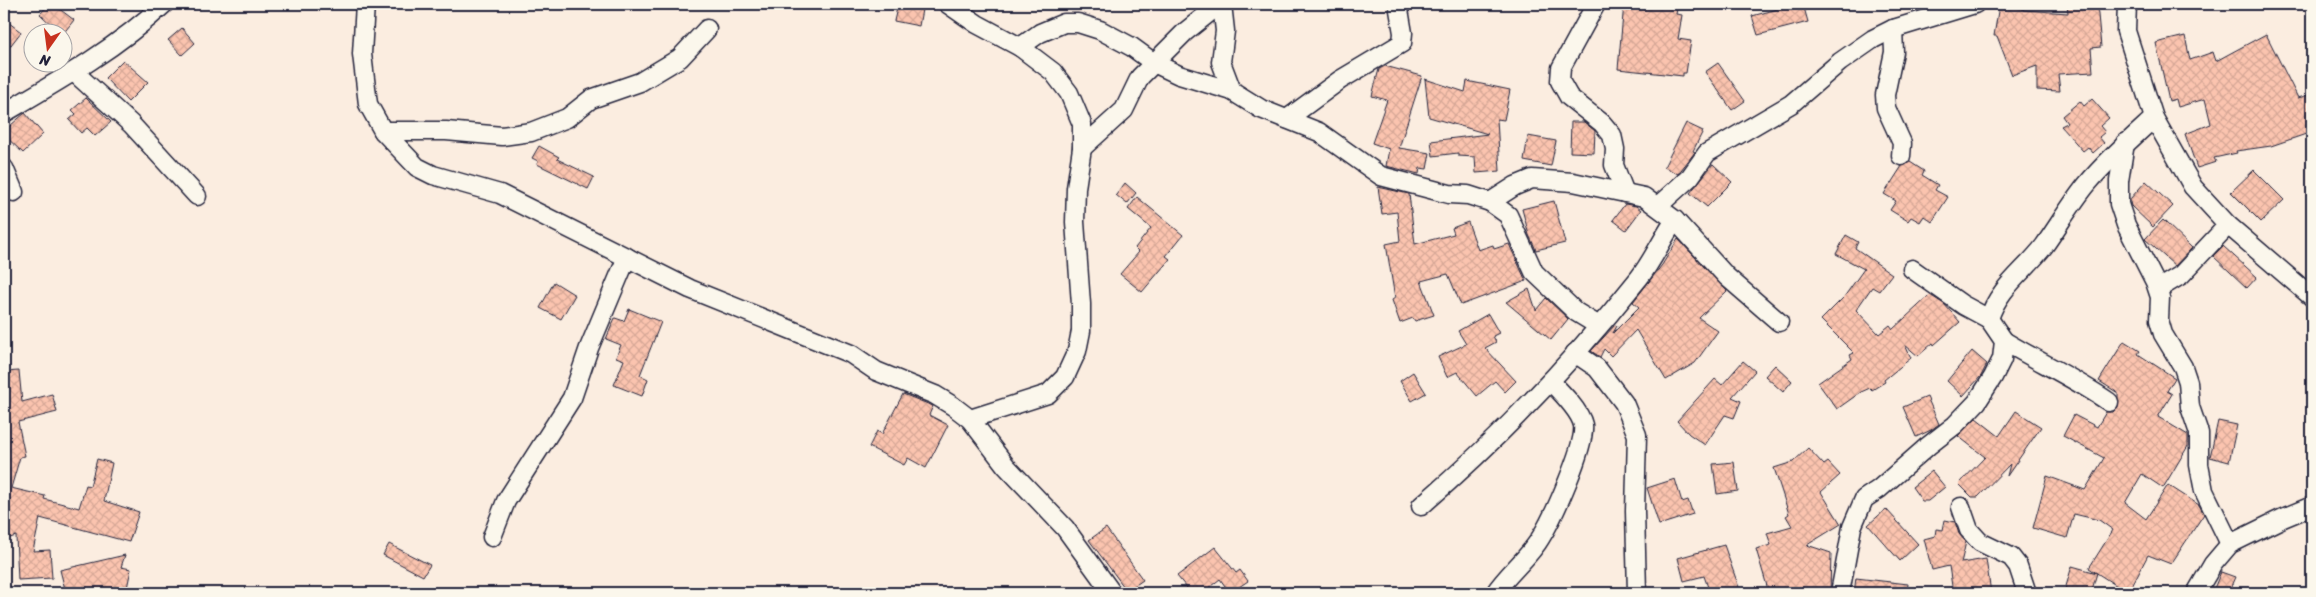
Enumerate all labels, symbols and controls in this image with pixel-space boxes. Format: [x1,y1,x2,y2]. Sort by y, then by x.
north arrow [22,22,72,72]
text: N [37,47,54,74]

